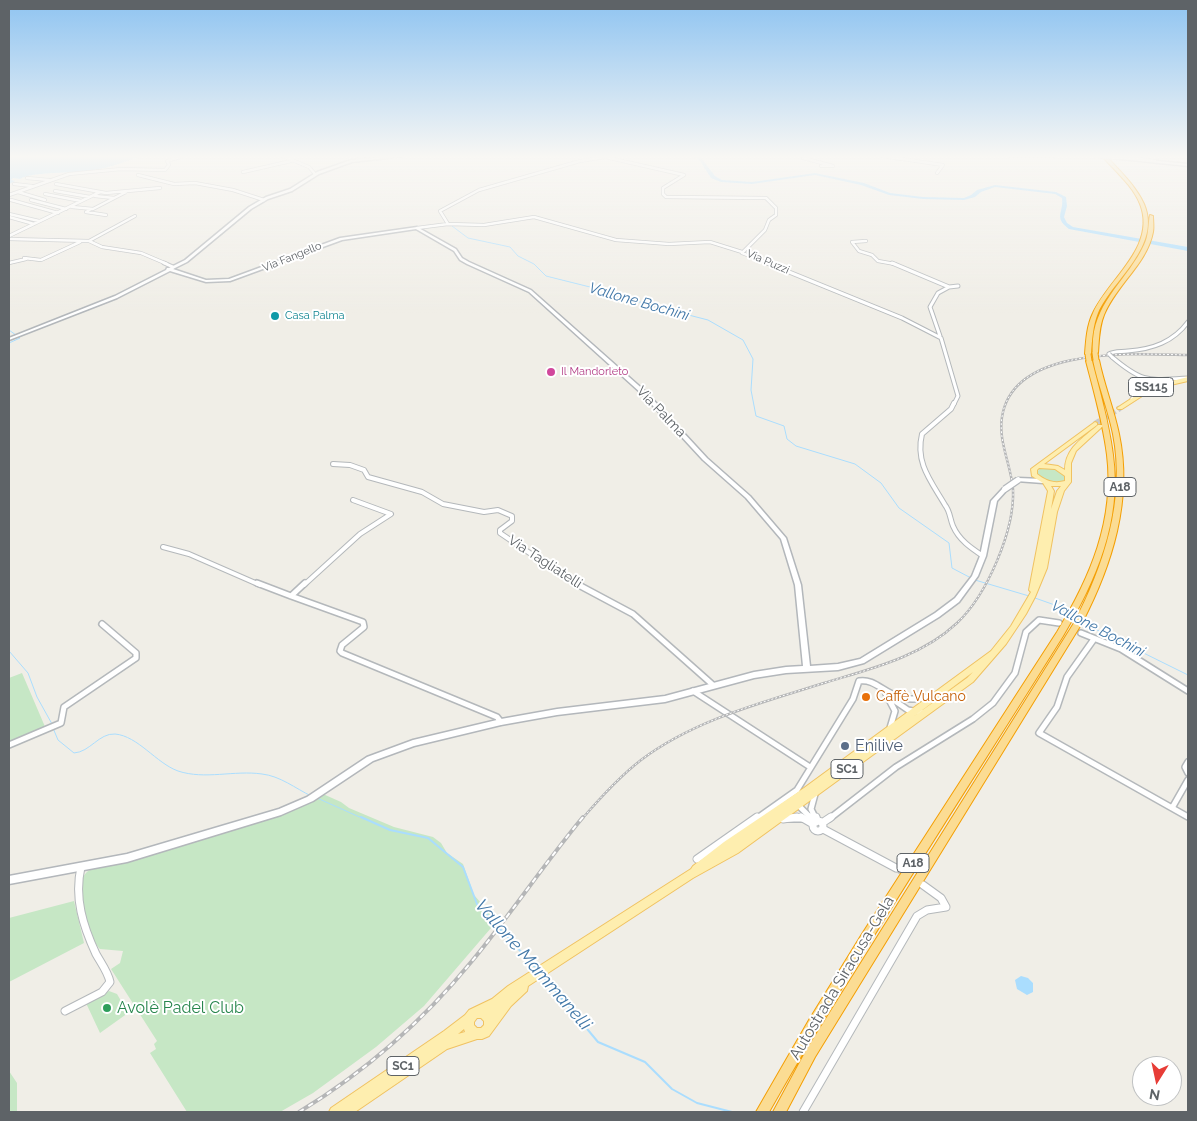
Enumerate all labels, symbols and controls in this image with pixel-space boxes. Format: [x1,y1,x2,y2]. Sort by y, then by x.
street label: Via Fangello [260,239,324,275]
street label: Via Puzzi [745,247,791,277]
water label: Vallone Bochini [587,279,691,325]
place label: Casa Palma [285,309,345,323]
marker: Casa Palma [269,310,281,322]
place label: Il Mandorleto [561,365,628,379]
marker: Il Mandorleto [545,366,557,378]
road number: SS115 [1128,378,1174,397]
street label: Via Palma [633,383,689,441]
road number: A18 [1104,478,1136,497]
street label: Via Tagliatelli [505,532,585,592]
water label: Vallone Bochini [1048,597,1148,661]
place label: Caffè Vulcano [876,689,966,705]
marker: Caffè Vulcano [860,691,872,703]
place label: Enilive [855,736,903,756]
marker: Enilive [839,740,851,752]
road number: SC1 [831,760,863,779]
road number: A18 [897,854,929,872]
street label: Autostrada Siracusa-Gela [785,893,899,1063]
water label: Vallone Mammanelli [470,895,596,1035]
place label: Avolè Padel Club [117,998,244,1018]
marker: Avolè Padel Club [101,1002,113,1014]
road number: SC1 [387,1056,419,1076]
north arrow [1132,1056,1182,1106]
text: N [1148,1086,1161,1104]

